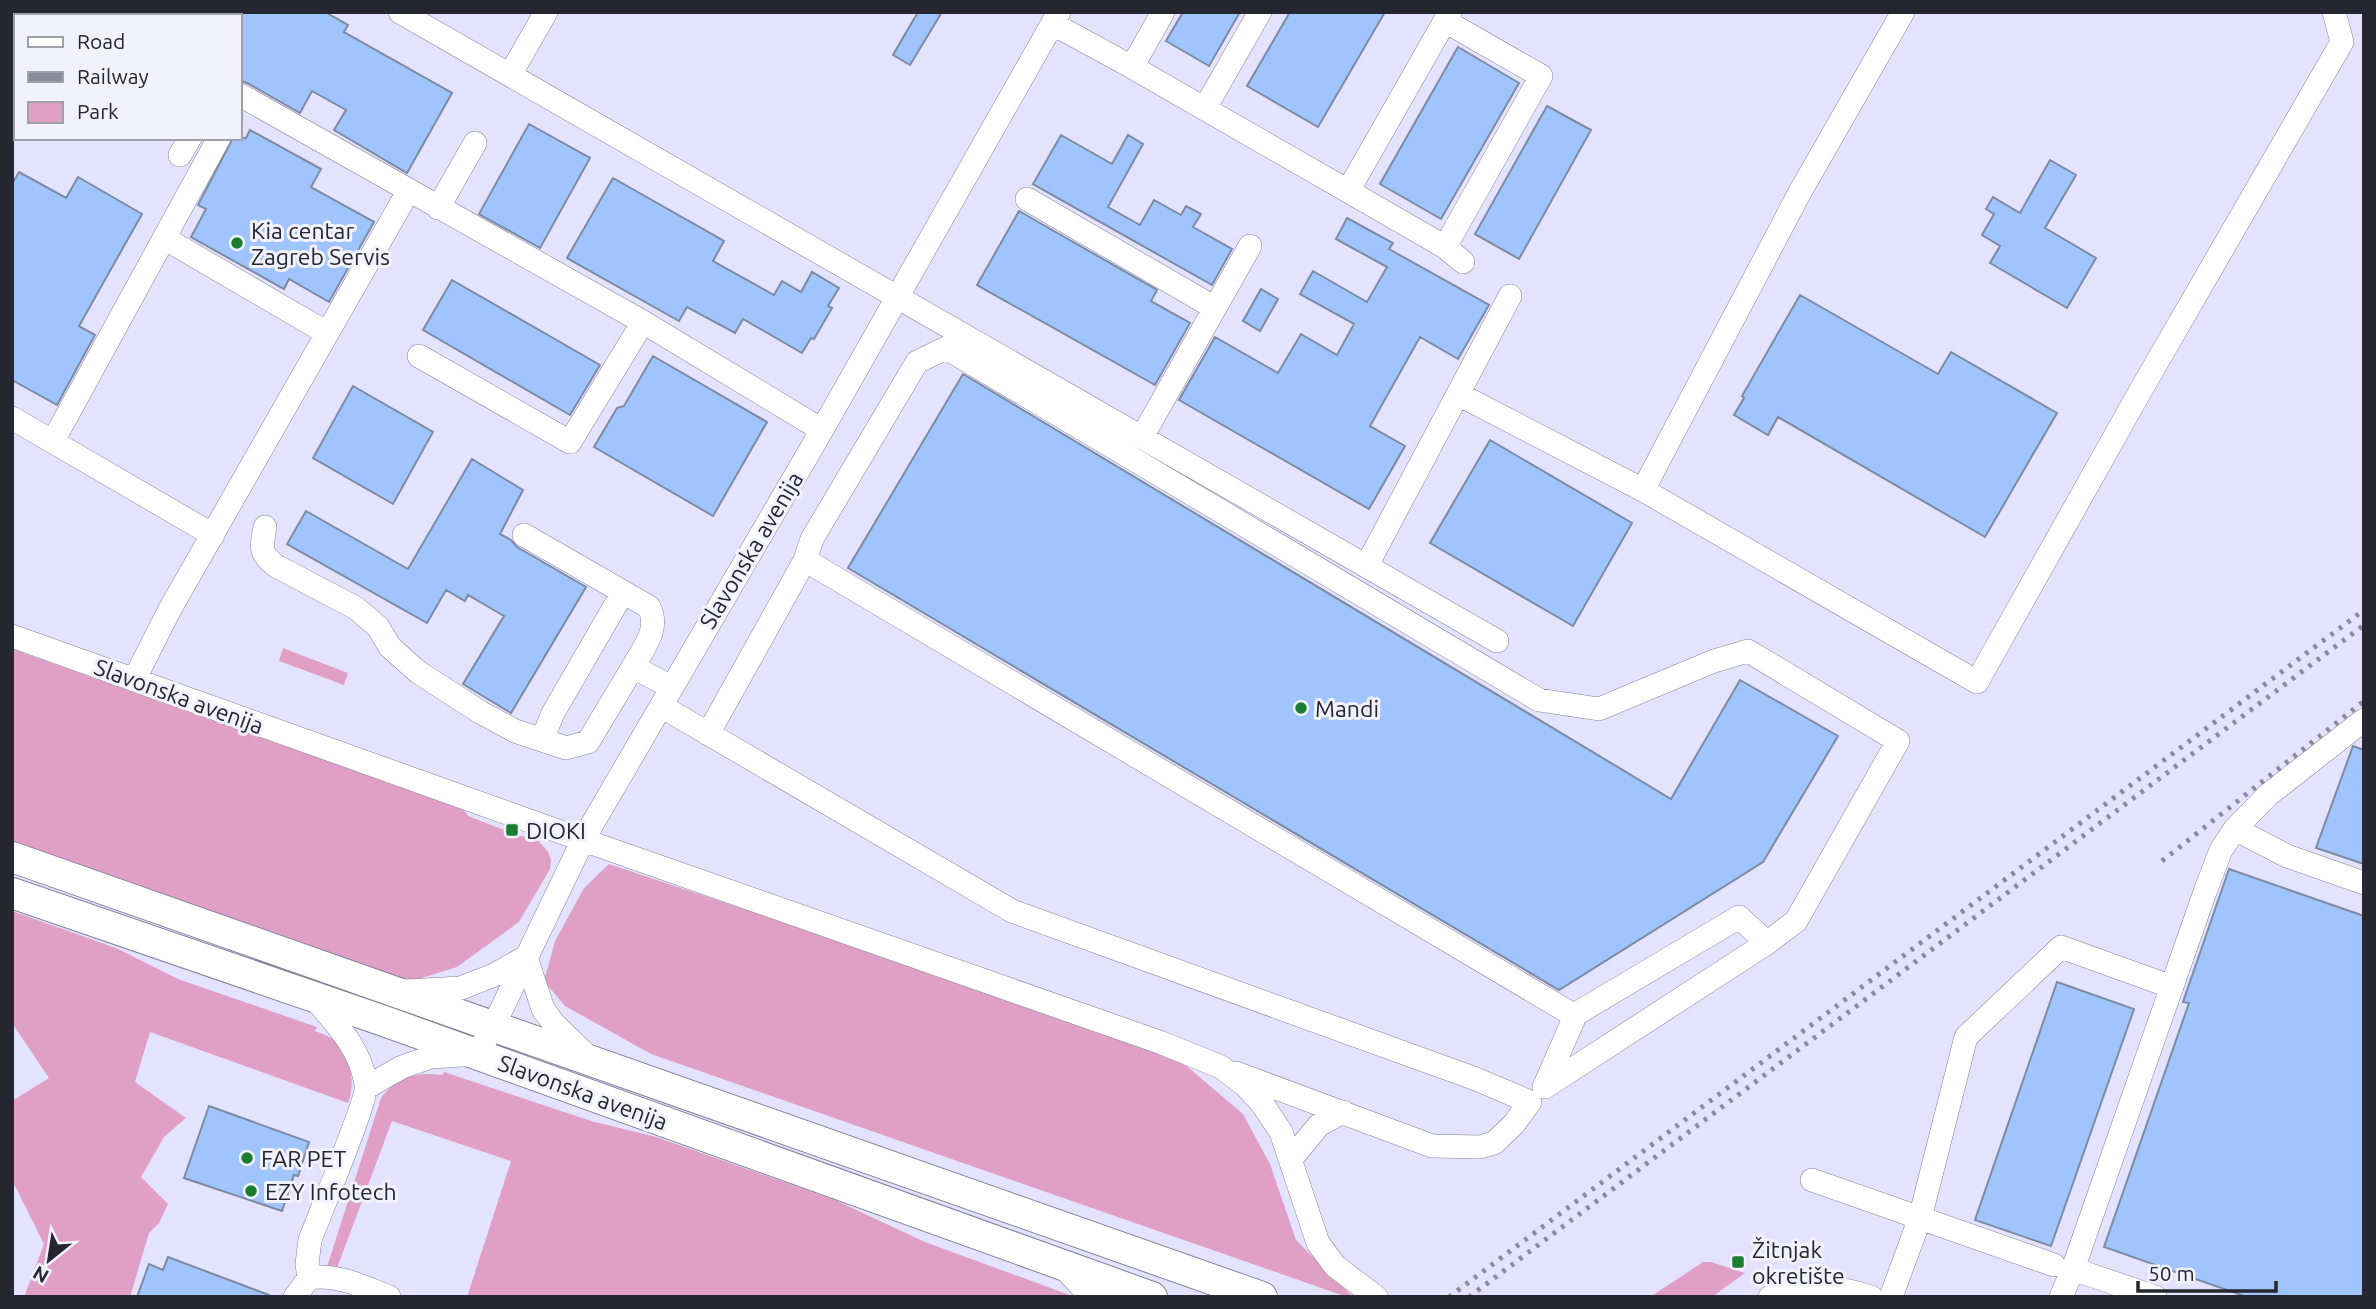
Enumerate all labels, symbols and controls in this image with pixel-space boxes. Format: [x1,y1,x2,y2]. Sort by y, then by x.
legend [14,14,242,140]
text: Road [77,29,125,53]
text: Railway [77,64,149,88]
text: Park [77,99,119,123]
place label: Kia centar Zagreb Servis [251,218,390,269]
marker: Kia centar Zagreb Servis [229,235,245,251]
street label: Slavonska avenija [694,467,808,633]
street label: Slavonska avenija [91,654,267,738]
place label: Mandi [1315,696,1379,721]
marker: Mandi [1293,700,1309,716]
place label: DIOKI [526,818,586,843]
marker: DIOKI [504,822,520,838]
street label: Slavonska avenija [495,1050,671,1134]
place label: FAR PET [261,1146,346,1171]
marker: FAR PET [239,1150,255,1166]
place label: EZY Infotech [265,1179,397,1204]
marker: EZY Infotech [243,1183,259,1199]
north arrow [14,1225,84,1295]
place label: Žitnjak okretište [1752,1236,1845,1288]
scale bar [2138,1250,2276,1294]
marker: Žitnjak okretište [1730,1254,1746,1270]
text: 50 m [2148,1261,2195,1285]
text: N [29,1262,52,1288]

